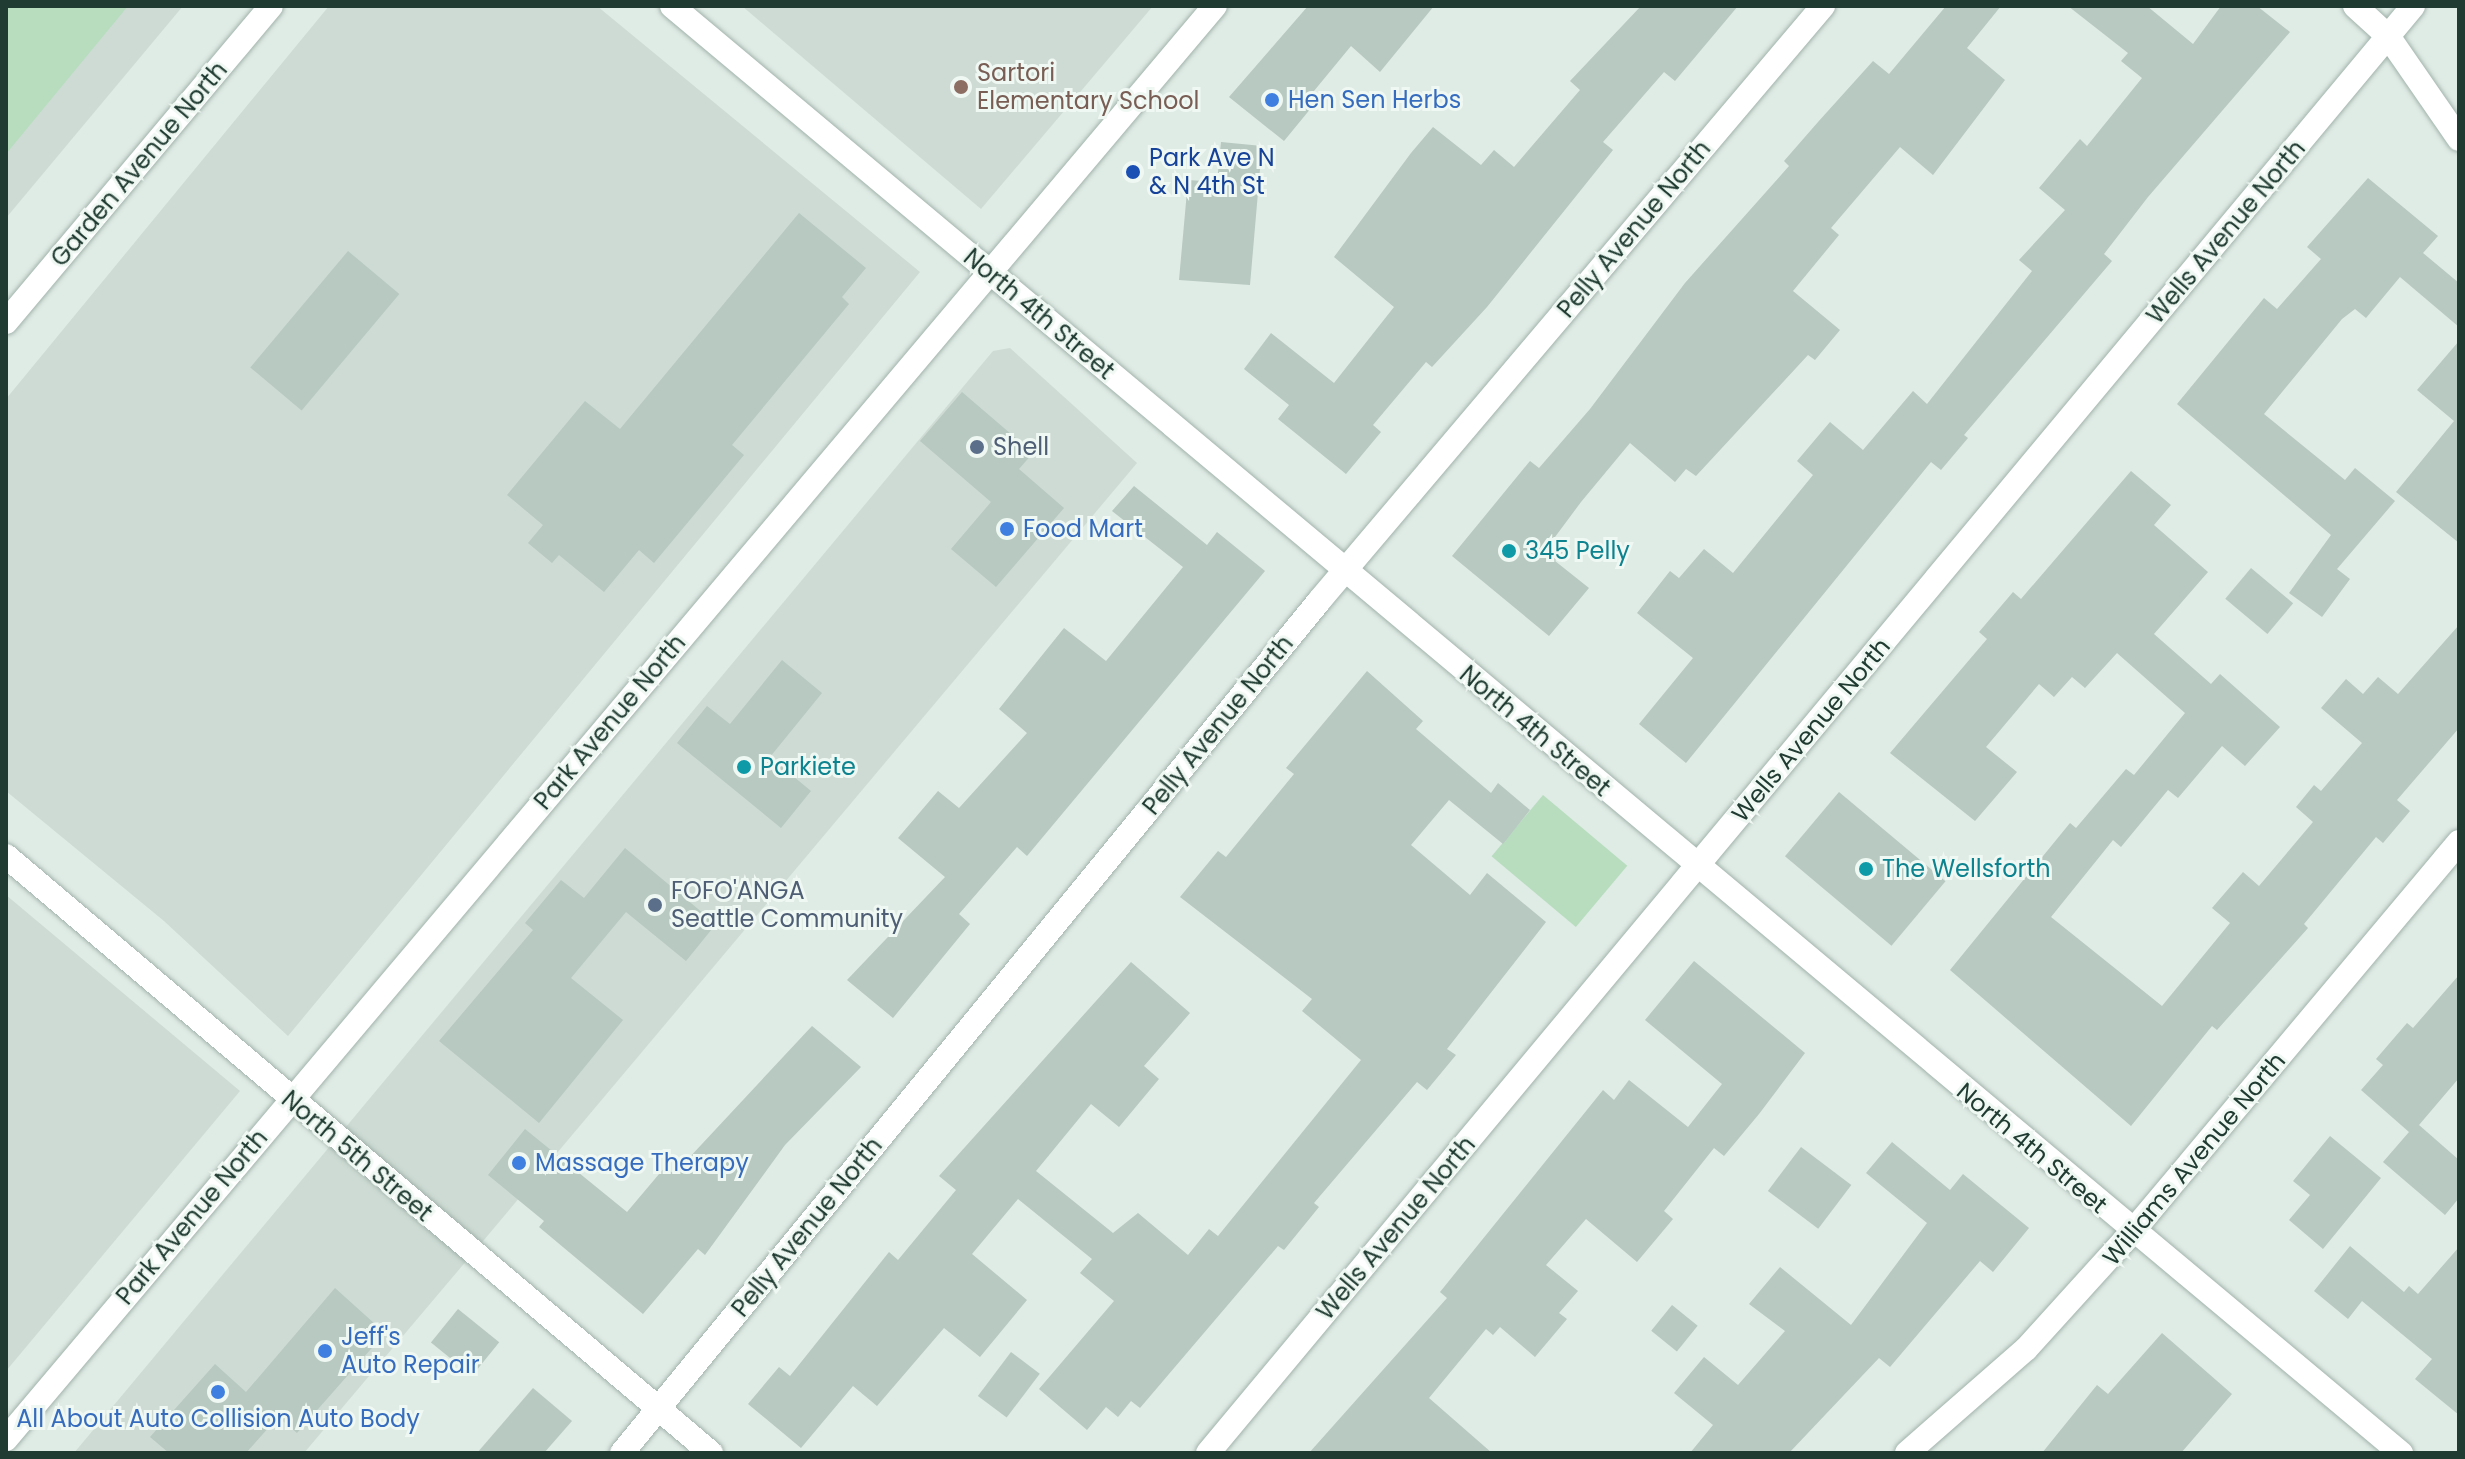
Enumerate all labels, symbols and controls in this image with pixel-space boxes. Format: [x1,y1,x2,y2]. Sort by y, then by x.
street label: Garden Avenue North [45,56,233,272]
place label: Sartori Elementary School [977,59,1200,115]
marker: Sartori Elementary School [952,78,970,96]
place label: Hen Sen Herbs [1288,86,1461,114]
marker: Hen Sen Herbs [1263,91,1281,109]
street label: Wells Avenue North [2141,134,2311,330]
street label: Pelly Avenue North [1552,135,1716,323]
place label: Park Ave N & N 4th St [1149,144,1275,200]
marker: Park Ave N & N 4th St [1124,163,1142,181]
street label: North 4th Street [958,243,1120,385]
place label: Shell [993,433,1049,461]
marker: Shell [968,438,986,456]
place label: Food Mart [1023,515,1143,543]
marker: Food Mart [998,520,1016,538]
place label: 345 Pelly [1525,537,1630,565]
marker: 345 Pelly [1500,542,1518,560]
street label: Park Avenue North [528,629,692,815]
street label: Pelly Avenue North [1137,630,1299,820]
street label: Wells Avenue North [1726,632,1896,828]
street label: North 4th Street [1454,660,1616,802]
place label: Parkiete [760,753,856,781]
marker: Parkiete [735,758,753,776]
place label: The Wellsforth [1882,855,2051,883]
marker: The Wellsforth [1857,860,1875,878]
place label: FOFO'ANGA Seattle Community [671,877,903,933]
marker: FOFO'ANGA Seattle Community [646,896,664,914]
street label: Williams Avenue North [2097,1047,2291,1271]
street label: North 4th Street [1951,1077,2113,1219]
street label: North 5th Street [276,1085,438,1227]
street label: Park Avenue North [110,1124,274,1310]
street label: Wells Avenue North [1311,1130,1481,1326]
street label: Pelly Avenue North [726,1132,888,1322]
place label: Massage Therapy [535,1149,749,1177]
marker: Massage Therapy [510,1154,528,1172]
place label: Jeff's Auto Repair [341,1323,480,1379]
marker: Jeff's Auto Repair [316,1342,334,1360]
marker: All About Auto Collision Auto Body [209,1383,227,1401]
place label: All About Auto Collision Auto Body [16,1405,420,1433]

